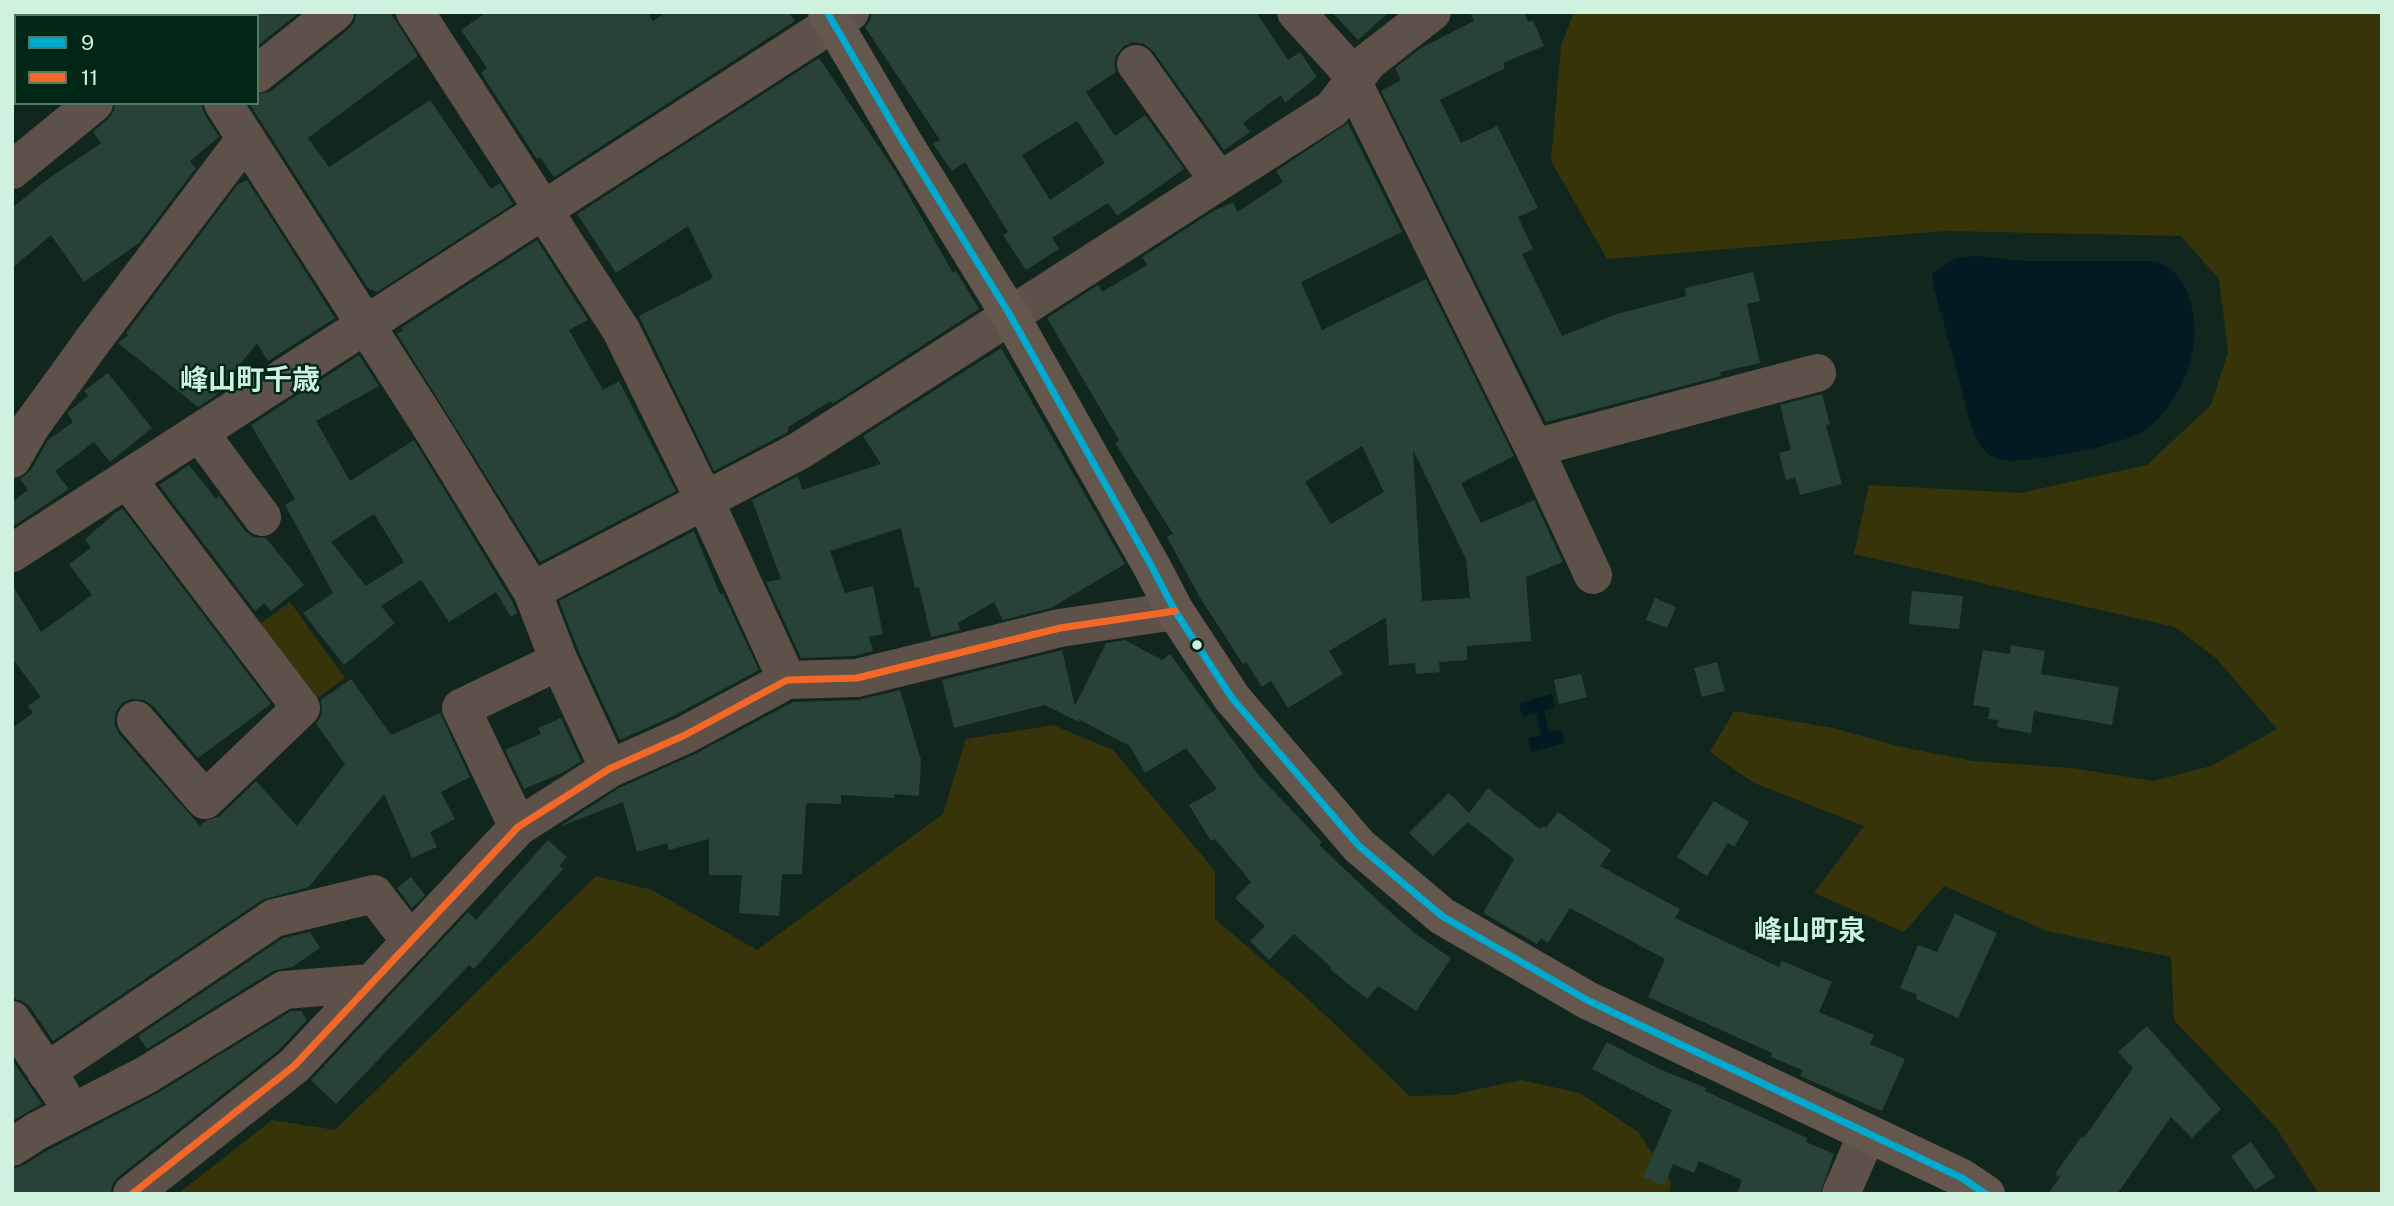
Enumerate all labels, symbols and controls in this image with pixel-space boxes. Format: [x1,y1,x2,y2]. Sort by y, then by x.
legend [14,14,259,105]
text: 9 [81,30,94,55]
text: 11 [81,65,98,90]
district label: 峰山町千歳 [180,363,320,397]
unlabelled marker [1190,638,1204,652]
district label: 峰山町泉 [1754,914,1866,948]

